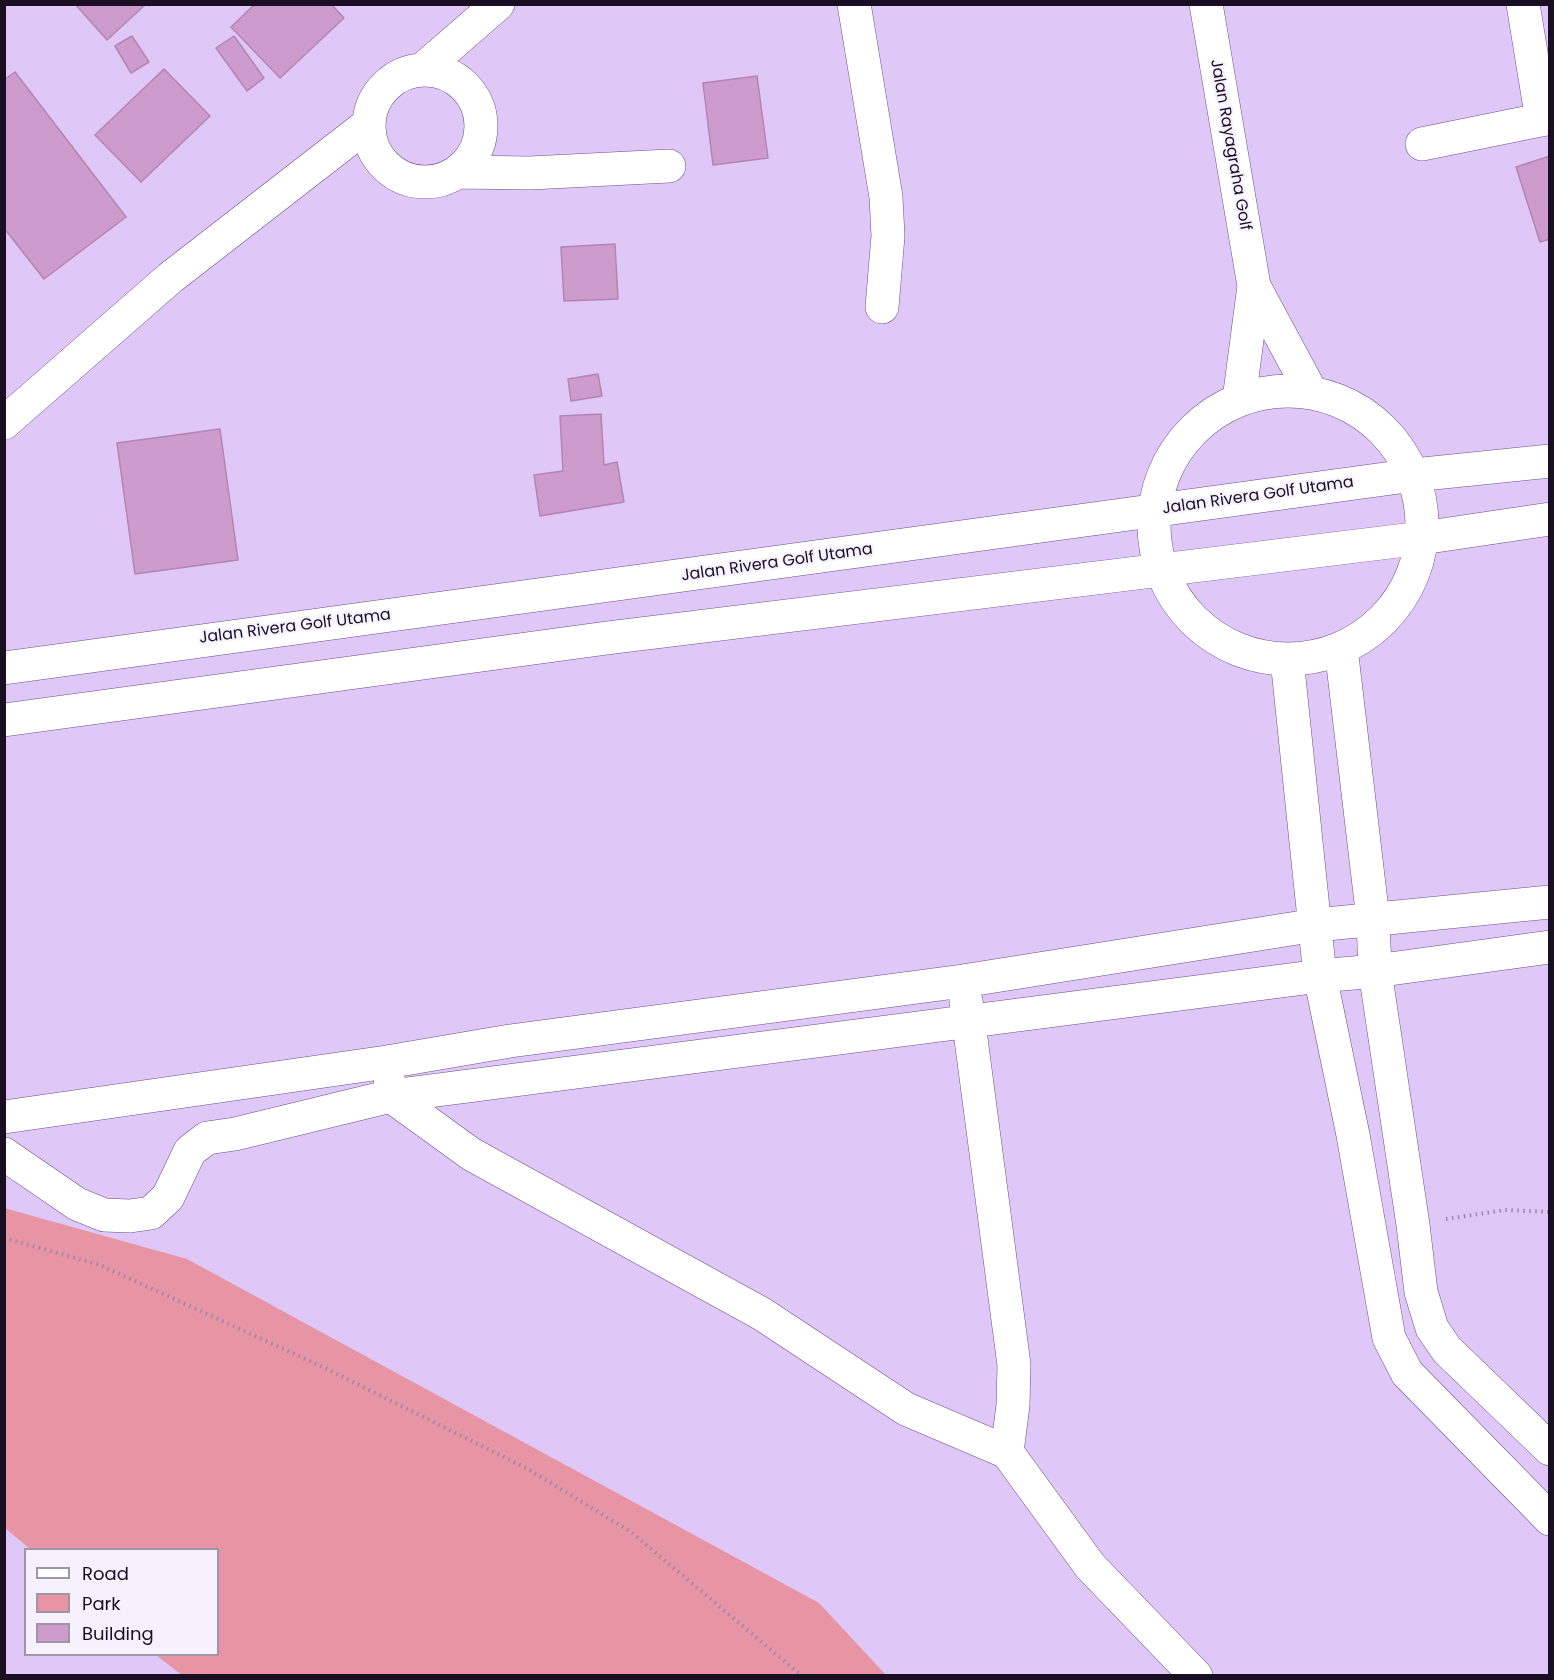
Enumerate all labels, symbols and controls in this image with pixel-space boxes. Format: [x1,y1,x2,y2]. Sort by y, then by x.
street label: Jalan Rayagraha Golf [1205,58,1255,232]
street label: Jalan Rivera Golf Utama [1161,473,1355,519]
street label: Jalan Rivera Golf Utama [680,540,874,586]
street label: Jalan Rivera Golf Utama [198,606,392,648]
legend [24,1548,219,1656]
text: Road [82,1561,129,1586]
text: Park [82,1591,121,1616]
text: Building [82,1621,154,1646]

